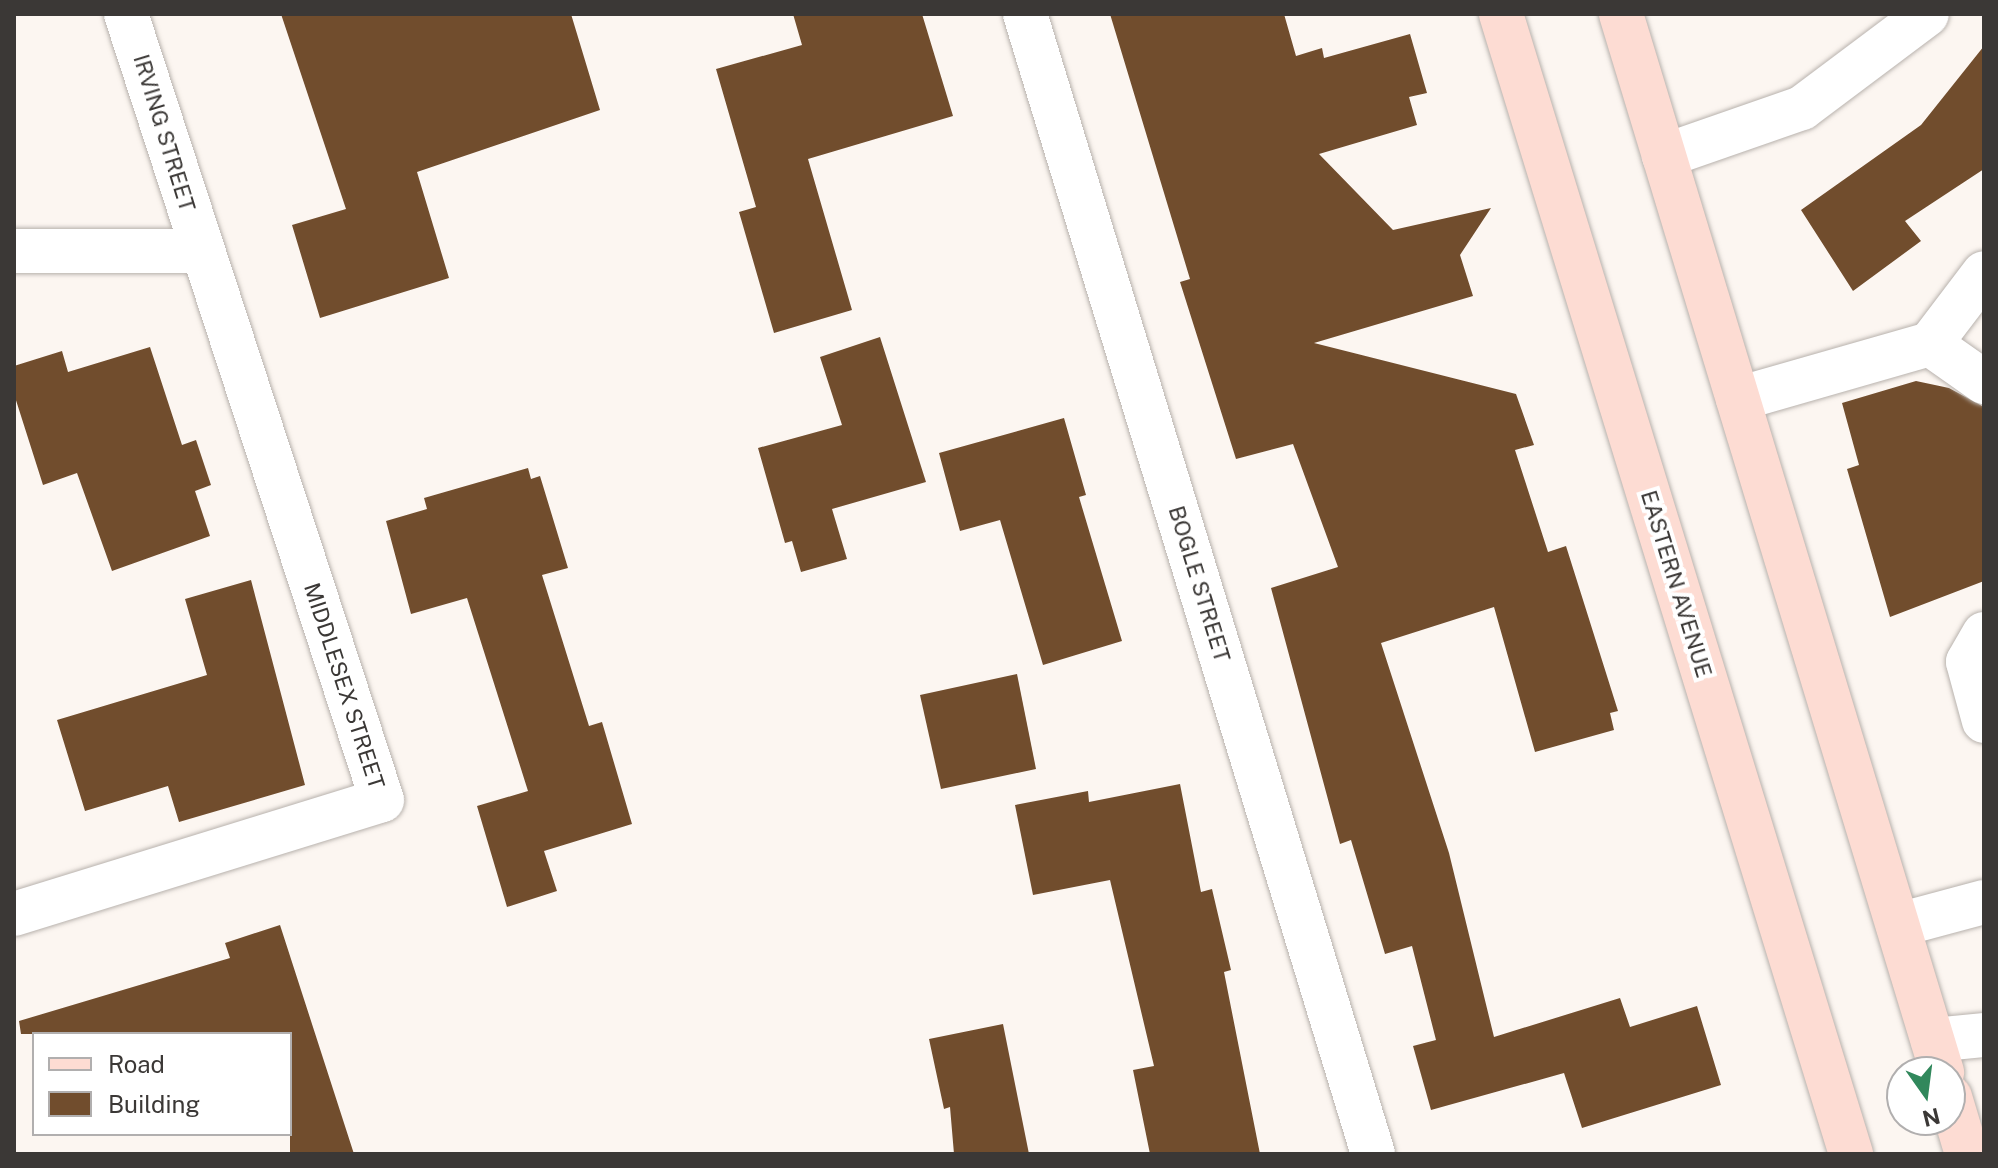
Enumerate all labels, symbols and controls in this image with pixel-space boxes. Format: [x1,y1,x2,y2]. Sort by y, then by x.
street label: IRVING STREET [128,51,200,215]
street label: EASTERN AVENUE [1635,487,1717,681]
street label: BOGLE STREET [1163,503,1235,665]
street label: MIDDLESEX STREET [298,580,390,792]
legend [32,1032,292,1136]
text: Road [108,1050,165,1078]
north arrow [1886,1056,1966,1136]
text: Building [108,1090,200,1118]
text: N [1920,1103,1943,1132]

